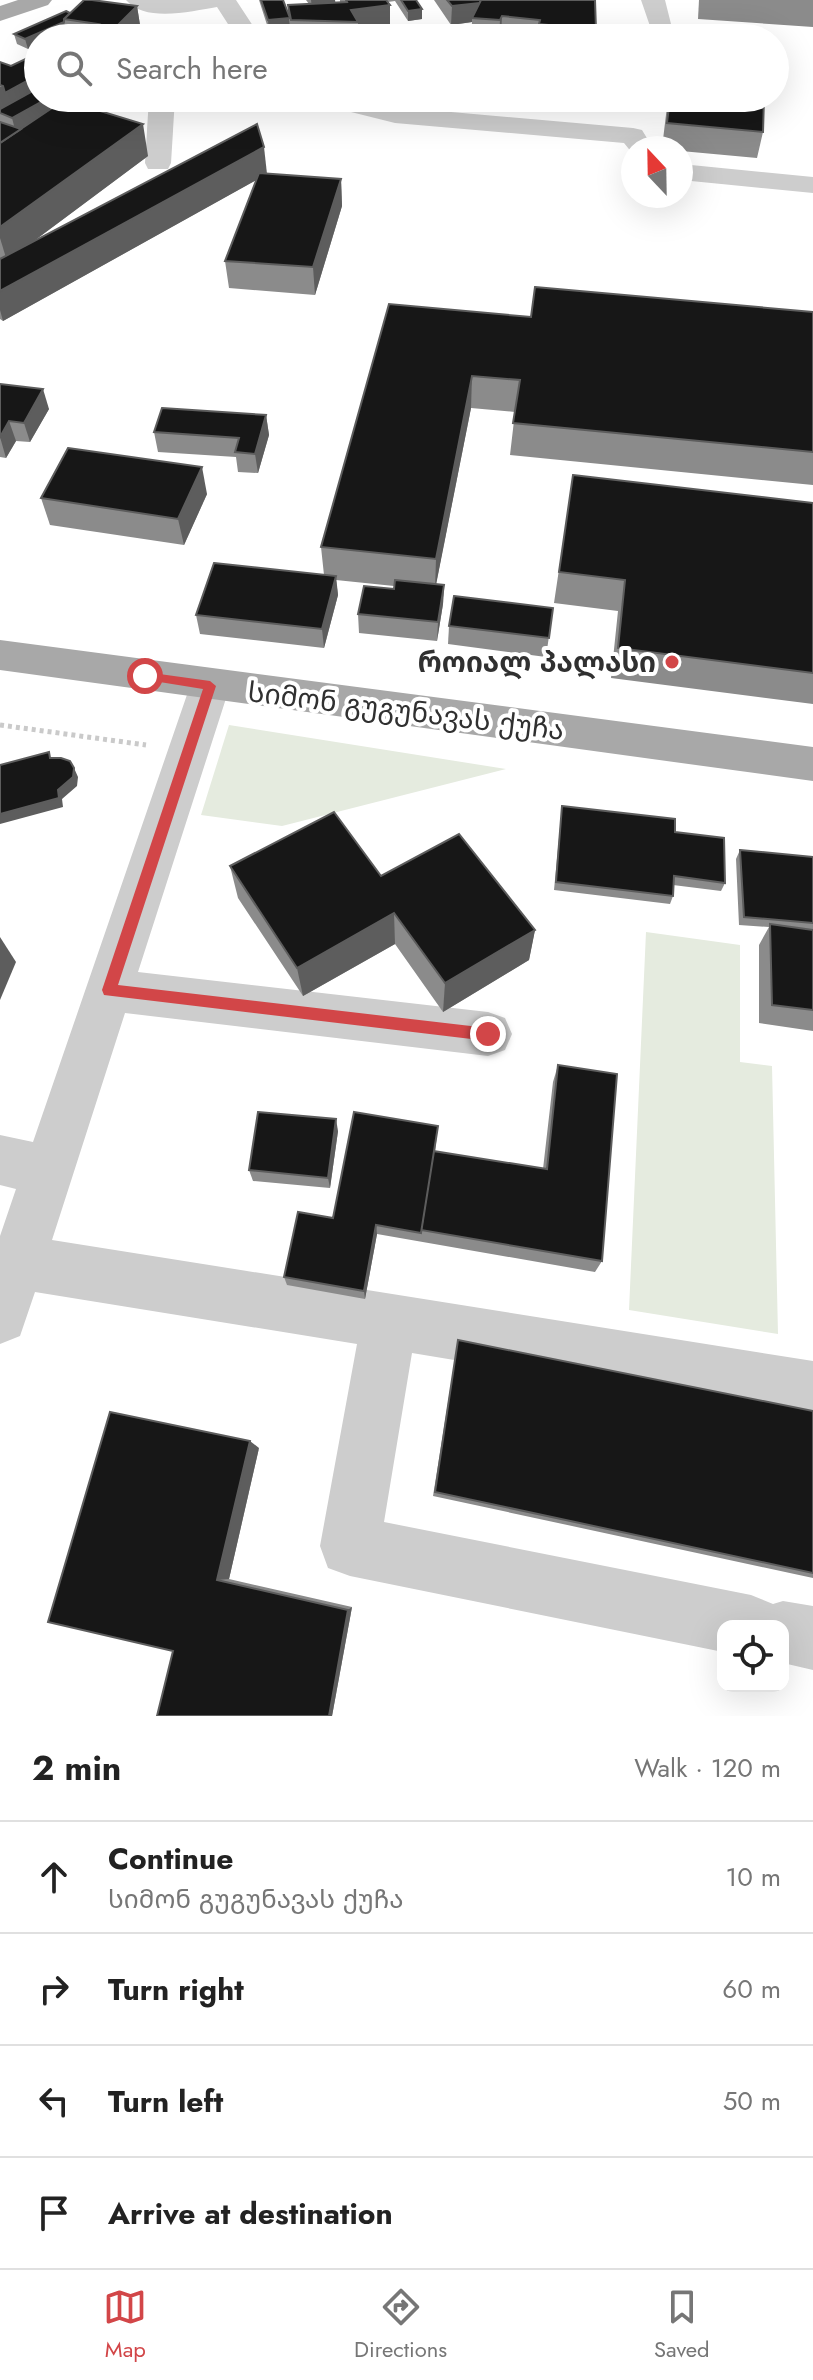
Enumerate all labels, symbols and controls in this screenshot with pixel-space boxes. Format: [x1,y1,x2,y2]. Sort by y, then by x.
search box [24,24,789,112]
icon: search [52,46,96,90]
text: Search here [116,47,268,90]
north arrow [621,136,693,208]
place label: როიალ პალასი [418,642,656,683]
marker: როიალ პალასი [663,653,681,671]
route start [127,658,163,694]
street label: სიმონ გუგუნავას ქუჩა [246,671,566,751]
route end [470,1016,506,1052]
map controls [717,1620,789,1692]
button: locate [717,1620,789,1692]
text: 2 min [32,1744,121,1793]
text: Walk · 120 m [634,1749,781,1787]
text: Continue [108,1837,234,1880]
icon: ahead [32,1855,76,1899]
text: 10 m [726,1858,781,1896]
text: სიმონ გუგუნავას ქუჩა [108,1880,404,1918]
icon: right [32,1967,76,2011]
text: Turn right [108,1968,244,2011]
text: 60 m [722,1970,781,2008]
icon: left [32,2079,76,2123]
text: Turn left [108,2080,223,2123]
text: 50 m [723,2082,781,2120]
icon: arrive [32,2191,76,2235]
text: Arrive at destination [108,2192,393,2235]
tab: Map [103,2285,147,2365]
tab: Directions [354,2285,447,2365]
tab: Saved [654,2285,710,2365]

